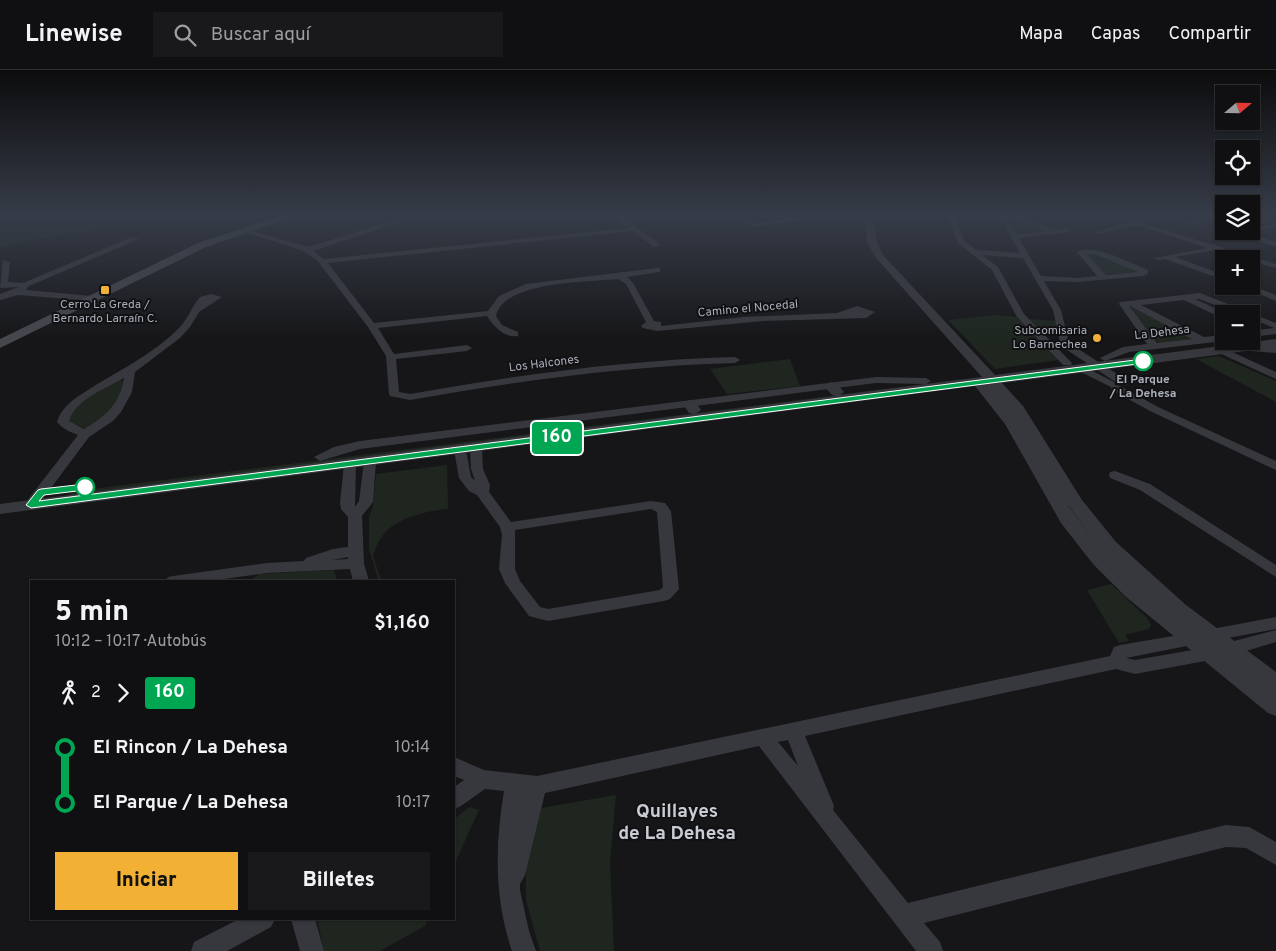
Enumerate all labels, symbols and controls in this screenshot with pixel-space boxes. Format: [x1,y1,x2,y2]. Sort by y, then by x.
search box [153,12,503,57]
text: Linewise [25,20,123,50]
icon: search [171,21,199,49]
text: Buscar aquí [211,23,310,47]
text: Mapa [1019,23,1063,46]
text: Capas [1091,23,1140,46]
text: Compartir [1168,23,1251,46]
north arrow [1215,85,1260,130]
map controls [1215,85,1260,350]
button: locate [1215,140,1260,185]
button: layers [1215,195,1260,240]
button: + [1215,250,1260,295]
marker: Cerro La Greda / Bernardo Larraín C. [99,284,111,296]
place label: Cerro La Greda / Bernardo Larraín C. [53,297,158,327]
street label: Camino el Nocedal [697,297,799,321]
button: − [1215,305,1260,350]
street label: La Dehesa [1134,322,1190,344]
place label: Subcomisaria Lo Barnechea [1012,323,1087,353]
marker: Subcomisaria Lo Barnechea [1091,332,1103,344]
marker: El Parque / La Dehesa [1133,351,1153,371]
street label: Los Halcones [508,352,580,376]
place label: El Parque / La Dehesa [1109,372,1177,402]
line badge: 160 [528,422,586,454]
text: 160 [542,426,572,449]
unlabelled marker [75,477,95,497]
text: 5 min [55,595,129,631]
text: $1,160 [374,611,430,635]
text: 10:12 – 10:17 · Autobús [55,632,207,652]
icon: walk [55,679,83,707]
icon: forward [109,679,137,707]
text: 160 [155,681,185,704]
text: 2 [91,683,101,703]
text: El Rincon / La Dehesa [93,736,288,760]
text: 10:14 [395,738,430,758]
text: El Parque / La Dehesa [93,791,288,815]
text: 10:17 [396,793,430,813]
district label: Quillayes de La Dehesa [618,800,736,846]
button: Iniciar [55,852,238,910]
button: Billetes [248,852,430,910]

